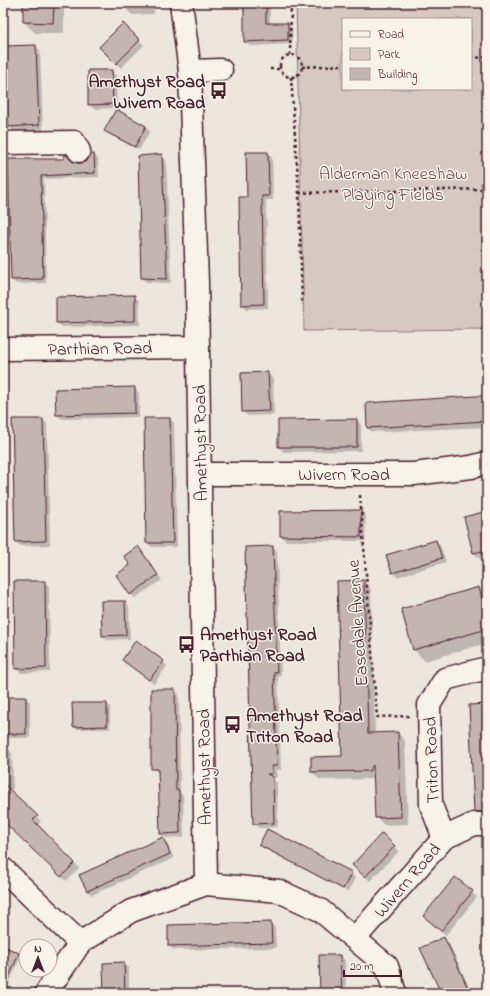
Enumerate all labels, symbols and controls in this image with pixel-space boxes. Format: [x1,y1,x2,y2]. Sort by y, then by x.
legend [342,18,472,90]
text: Road [378,26,404,44]
text: Park [378,46,400,64]
text: Building [377,66,417,85]
place label: Amethyst Road Wivern Road [88,70,206,117]
bus stop icon: Amethyst Road Wivern Road [208,81,228,101]
park label: Alderman Kneeshaw Playing Fields [319,162,467,210]
street label: Parthian Road [47,336,153,364]
street label: Amethyst Road [188,384,216,501]
street label: Wivern Road [298,463,390,489]
street label: Easedale Avenue [342,558,376,687]
place label: Amethyst Road Parthian Road [200,623,317,670]
bus stop icon: Amethyst Road Parthian Road [177,634,197,654]
place label: Amethyst Road Triton Road [246,704,363,751]
street label: Amethyst Road [192,708,220,825]
bus stop icon: Amethyst Road Triton Road [223,715,243,735]
street label: Triton Road [418,716,448,804]
street label: Wivern Road [369,838,448,924]
north arrow [18,938,58,978]
text: N [34,941,42,957]
scale bar [344,952,401,978]
text: 20 m [350,958,373,976]

